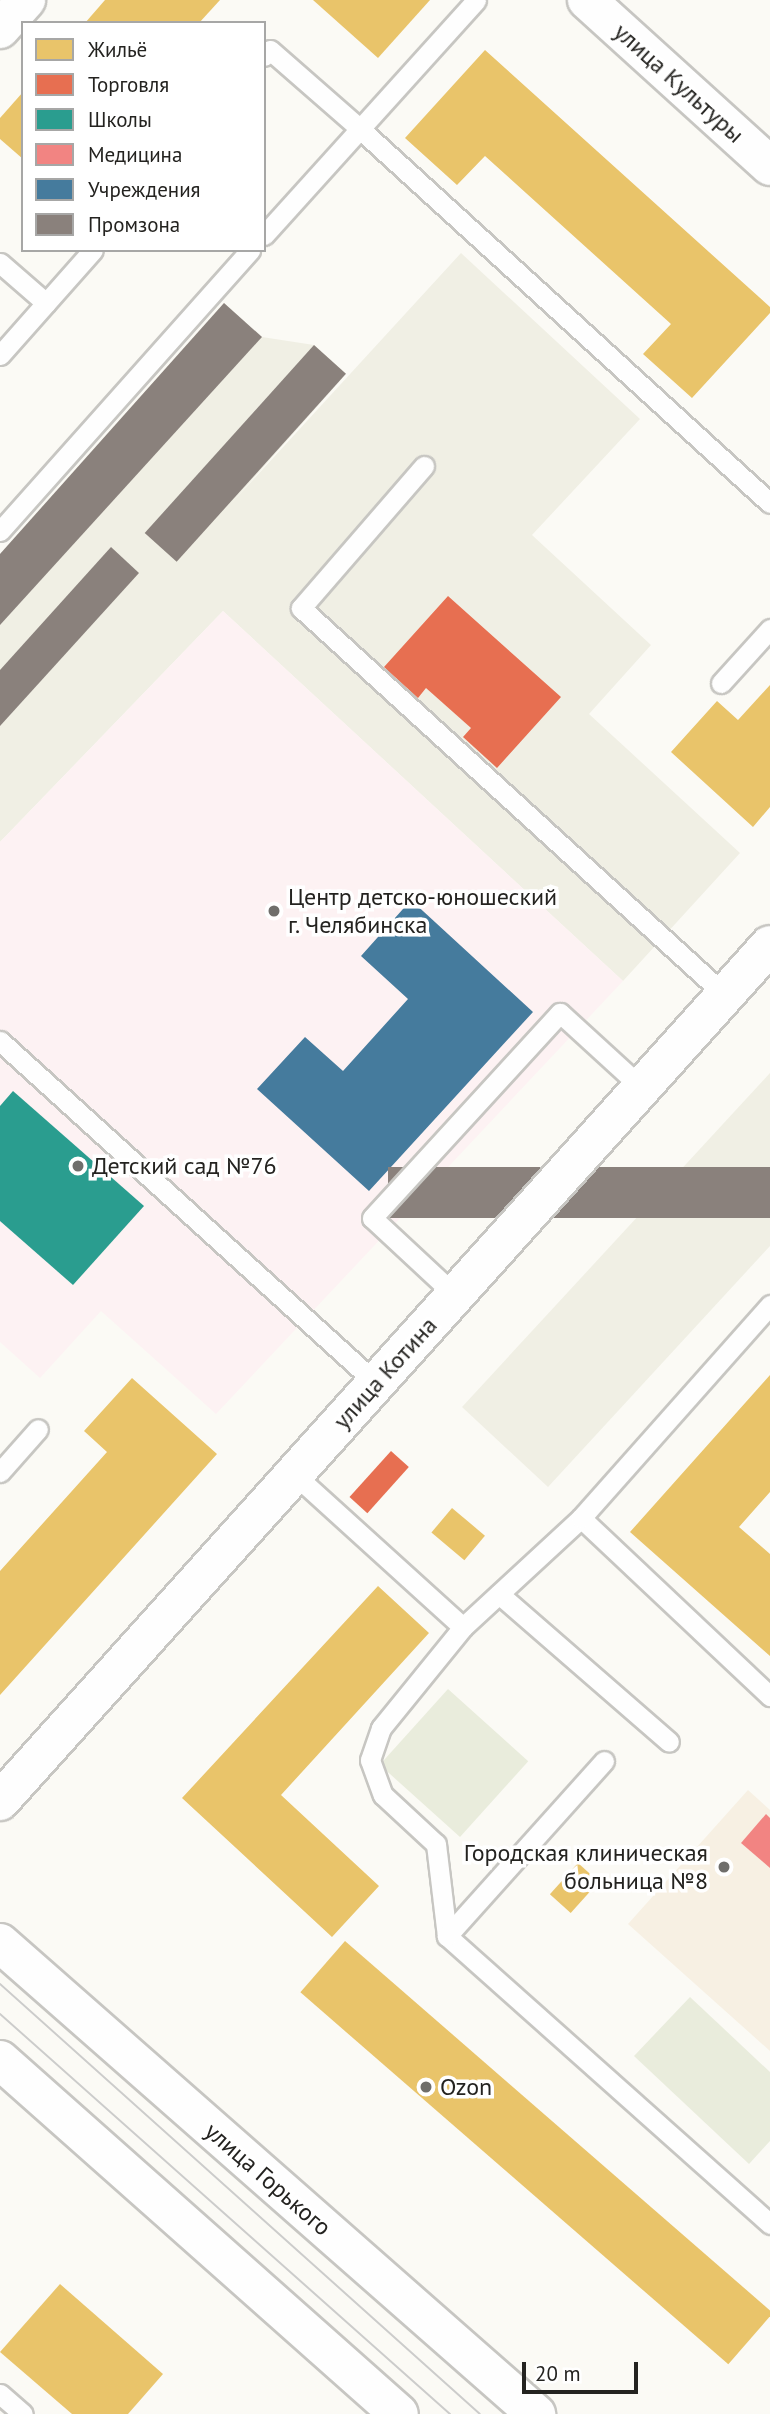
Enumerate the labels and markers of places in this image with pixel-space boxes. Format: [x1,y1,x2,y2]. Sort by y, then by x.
place label: Центр детско-юношеский г. Челябинска [288,883,557,939]
marker: Центр детско-юношеский г. Челябинска [266,903,282,919]
place label: Детский сад №76 [92,1152,277,1180]
marker: Детский сад №76 [70,1158,86,1174]
place label: Городская клиническая больница №8 [464,1839,708,1895]
marker: Городская клиническая больница №8 [714,1857,734,1877]
place label: Ozon [440,2073,492,2101]
marker: Ozon [418,2079,434,2095]

